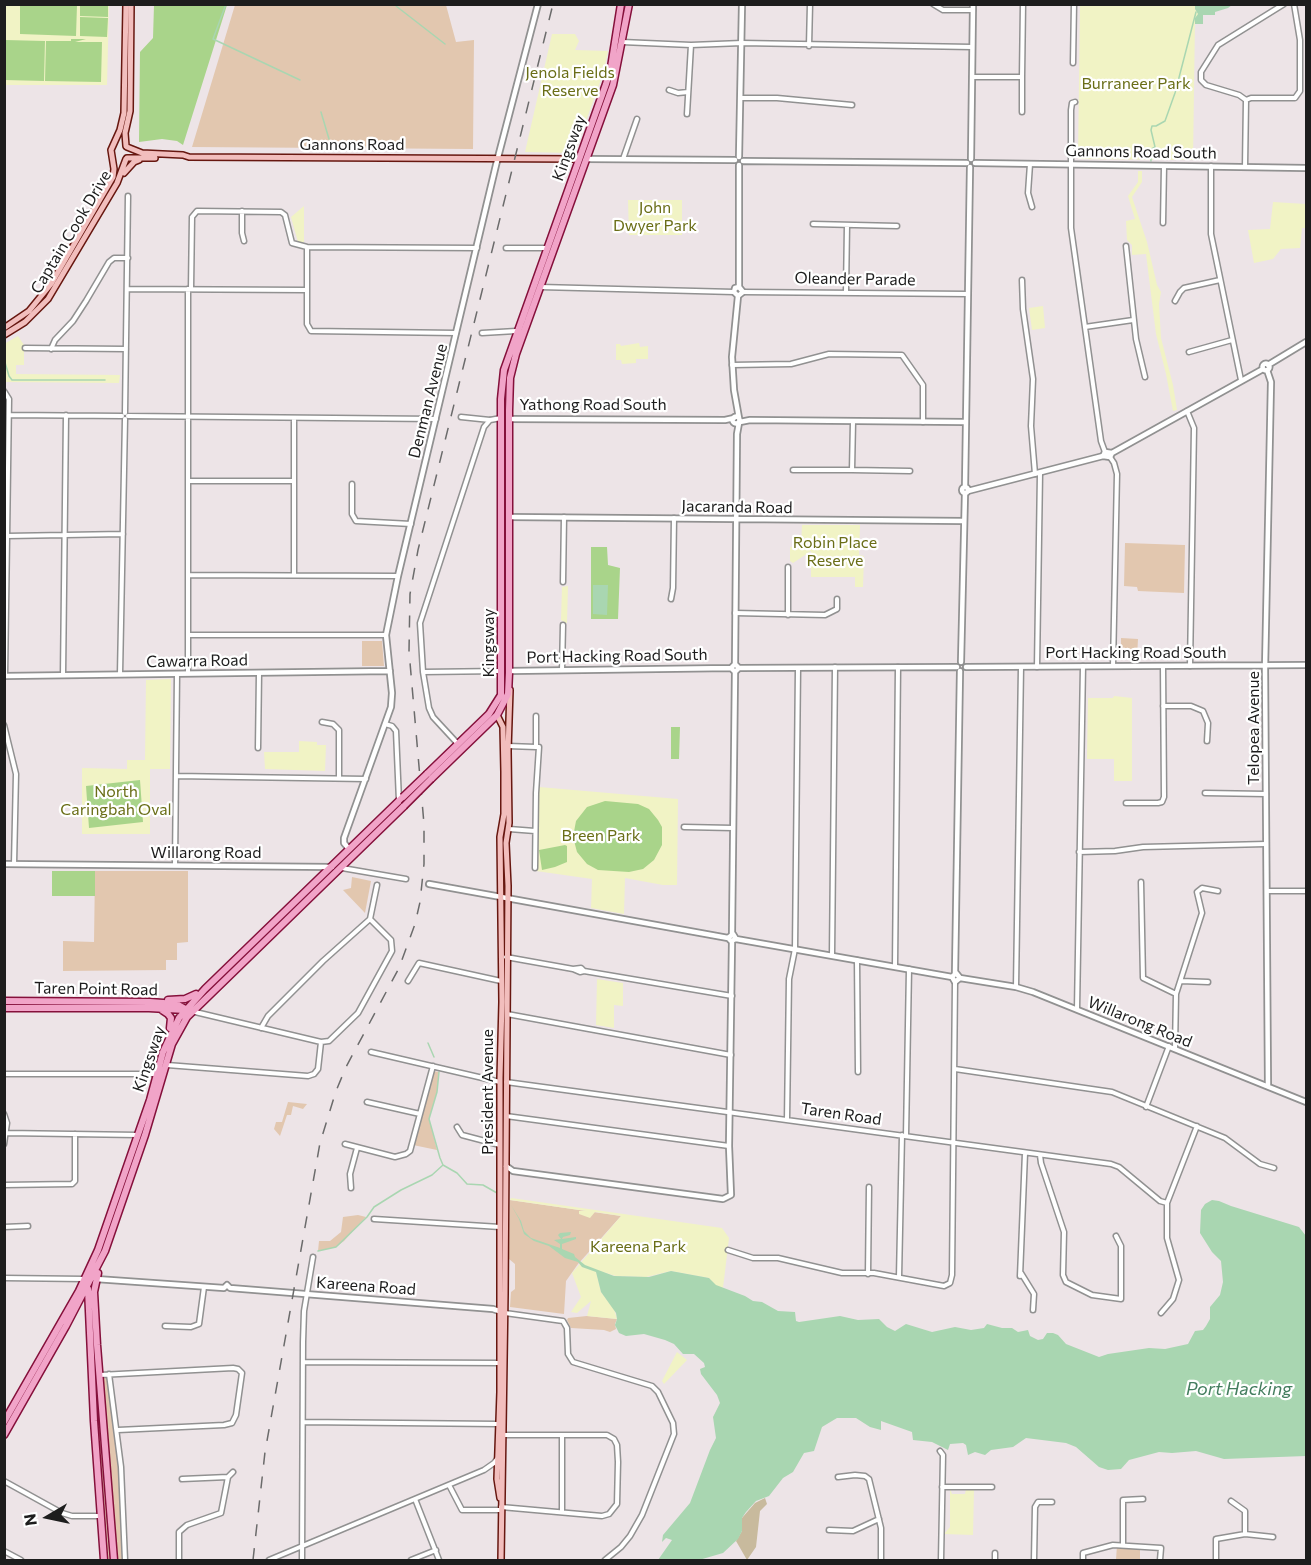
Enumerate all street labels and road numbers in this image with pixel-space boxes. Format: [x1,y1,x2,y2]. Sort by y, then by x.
street label: Kingsway [548,112,590,184]
street label: Gannons Road [300,135,404,155]
street label: Gannons Road South [1065,141,1217,163]
street label: Captain Cook Drive [27,167,115,297]
street label: Oleander Parade [794,268,916,290]
street label: Denman Avenue [404,342,452,460]
street label: Yathong Road South [519,395,667,415]
street label: Jacaranda Road [681,496,793,518]
street label: Kingsway [479,609,499,677]
street label: Port Hacking Road South [1045,643,1227,663]
street label: Port Hacking Road South [526,645,708,667]
street label: Cawarra Road [146,651,248,671]
street label: Telopea Avenue [1244,671,1264,785]
street label: Willarong Road [151,843,261,863]
street label: Taren Point Road [34,978,158,1000]
street label: Willarong Road [1085,992,1195,1052]
street label: Kingsway [129,1023,169,1095]
street label: President Avenue [478,1029,498,1155]
street label: Taren Road [799,1099,883,1129]
street label: Kareena Road [315,1273,417,1299]

